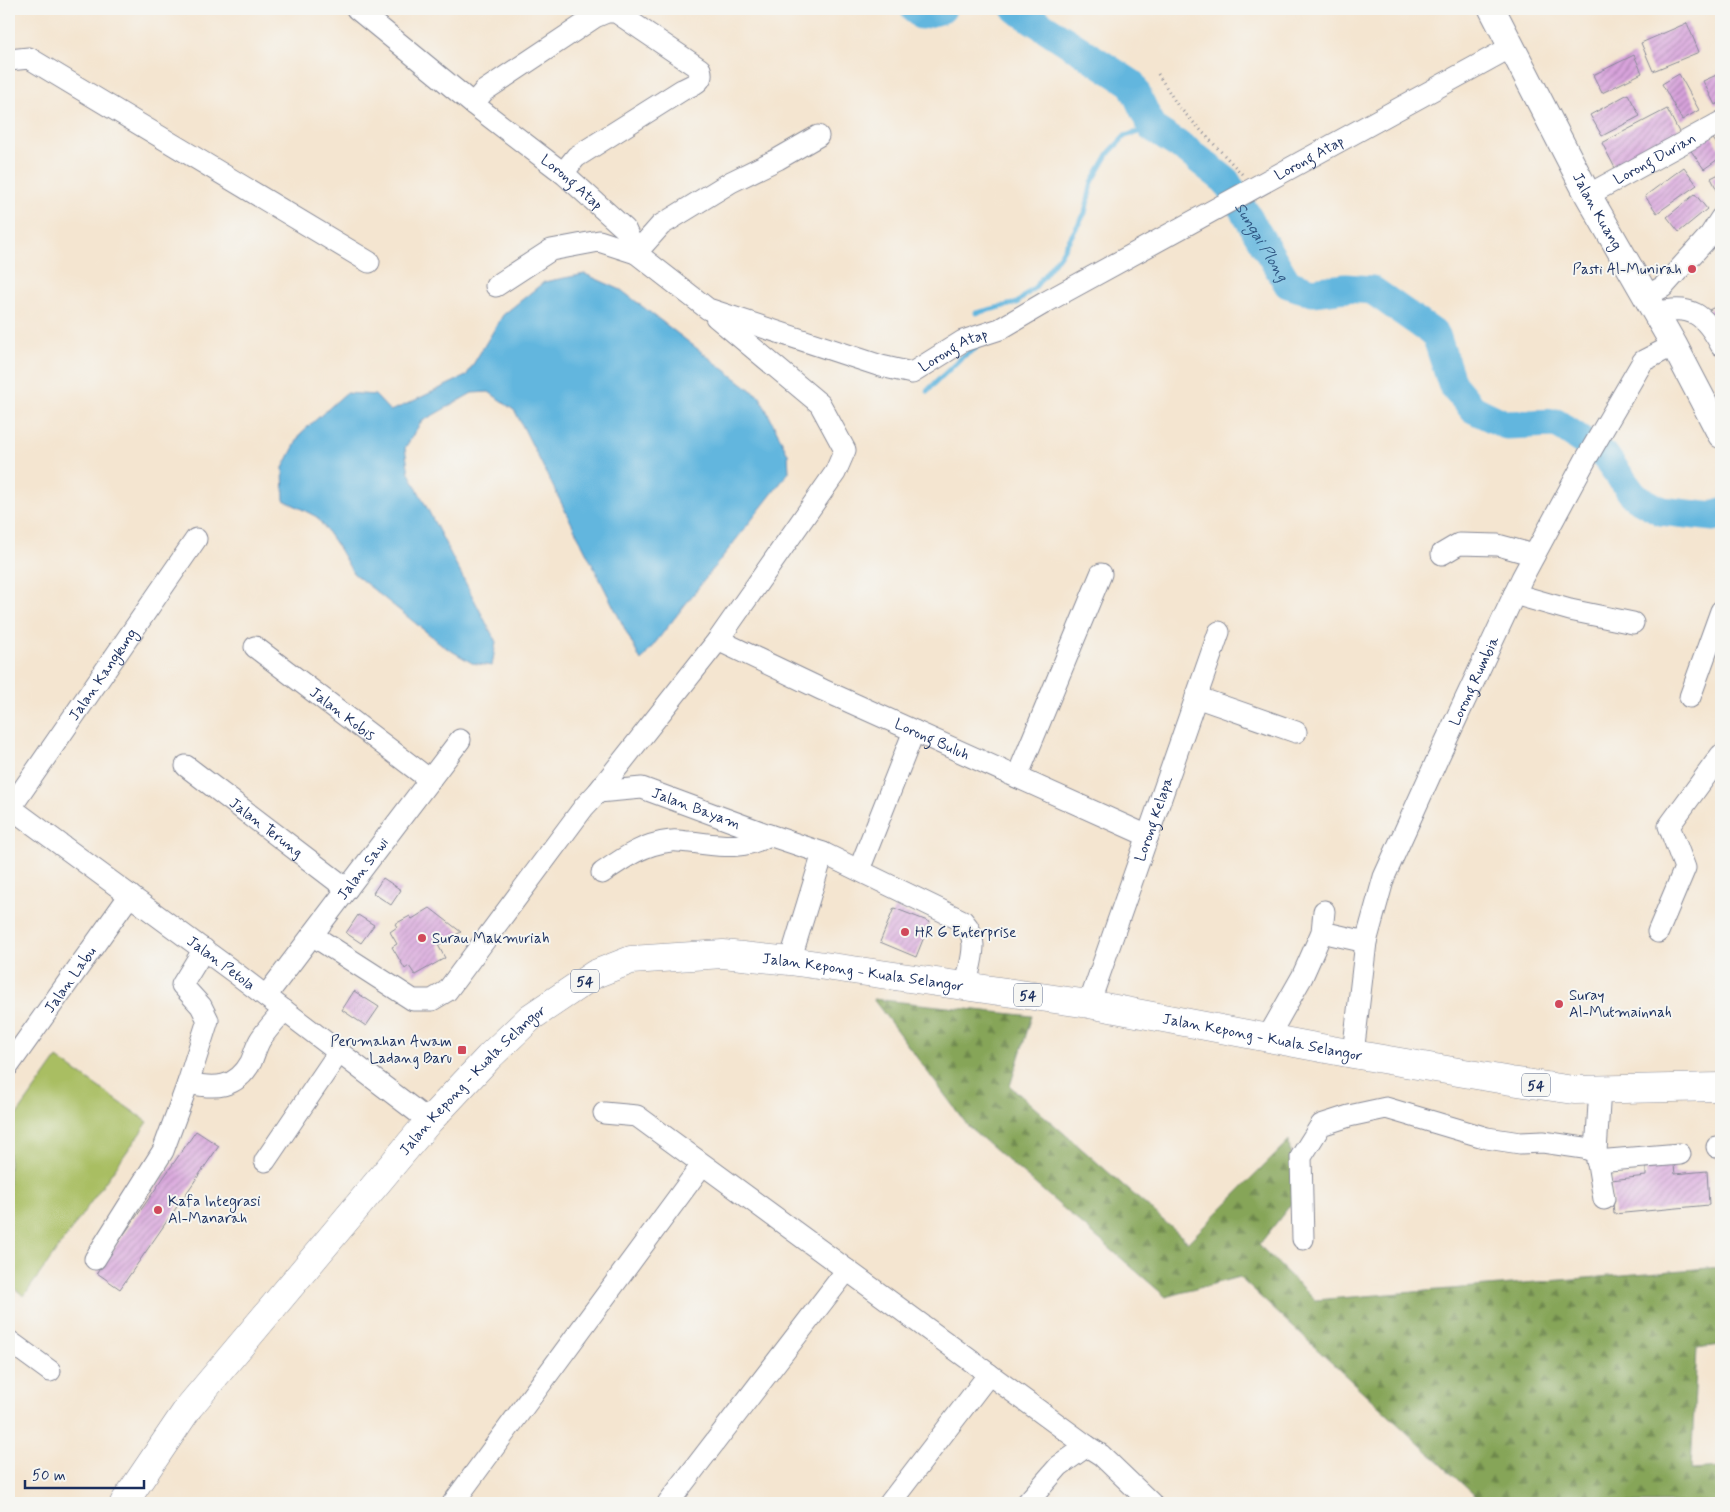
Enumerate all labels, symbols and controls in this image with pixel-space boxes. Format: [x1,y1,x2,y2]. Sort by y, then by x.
street label: Lorong Durian [1610,129,1700,190]
street label: Lorong Atap [1271,132,1348,186]
street label: Lorong Atap [536,150,607,215]
street label: Jalan Kuang [1567,169,1626,254]
water label: Sungai Plong [1229,199,1293,286]
place label: Pasti Al-Munirah [1573,260,1682,280]
marker: Pasti Al-Munirah [1686,263,1698,275]
street label: Lorong Atap [915,325,991,377]
street label: Jalan Kangkung [65,625,143,725]
street label: Lorong Rumbia [1445,632,1505,729]
street label: Jalan Kobis [305,683,379,746]
street label: Lorong Buluh [891,714,973,766]
street label: Lorong Kelapa [1131,773,1179,864]
street label: Jalan Bayam [649,783,743,835]
street label: Jalan Terung [225,794,307,863]
street label: Jalan Sawi [333,834,394,904]
place label: HR G Enterprise [915,923,1016,943]
marker: HR G Enterprise [899,926,911,938]
place label: Surau Makmuriah [432,929,550,949]
street label: Jalan Petola [182,932,259,996]
marker: Surau Makmuriah [416,932,428,944]
street label: Jalan Labu [40,943,101,1017]
street label: Jalan Kepong - Kuala Selangor [761,949,965,997]
road number: 54 [571,969,599,992]
road number: 54 [1014,984,1042,1006]
place label: Suray Al-Mutmainnah [1569,986,1672,1023]
marker: Suray Al-Mutmainnah [1553,998,1565,1010]
street label: Jalan Kepong - Kuala Selangor [395,1001,550,1160]
street label: Jalan Kepong - Kuala Selangor [1161,1009,1364,1066]
place label: Perumahan Awam Ladang Baru [330,1032,452,1069]
marker: Perumahan Awam Ladang Baru [456,1044,468,1056]
road number: 54 [1522,1074,1550,1096]
place label: Kafa Integrasi Al-Manarah [168,1192,260,1229]
marker: Kafa Integrasi Al-Manarah [152,1204,164,1216]
scale bar [25,1457,144,1489]
text: 50 m [32,1466,66,1486]

